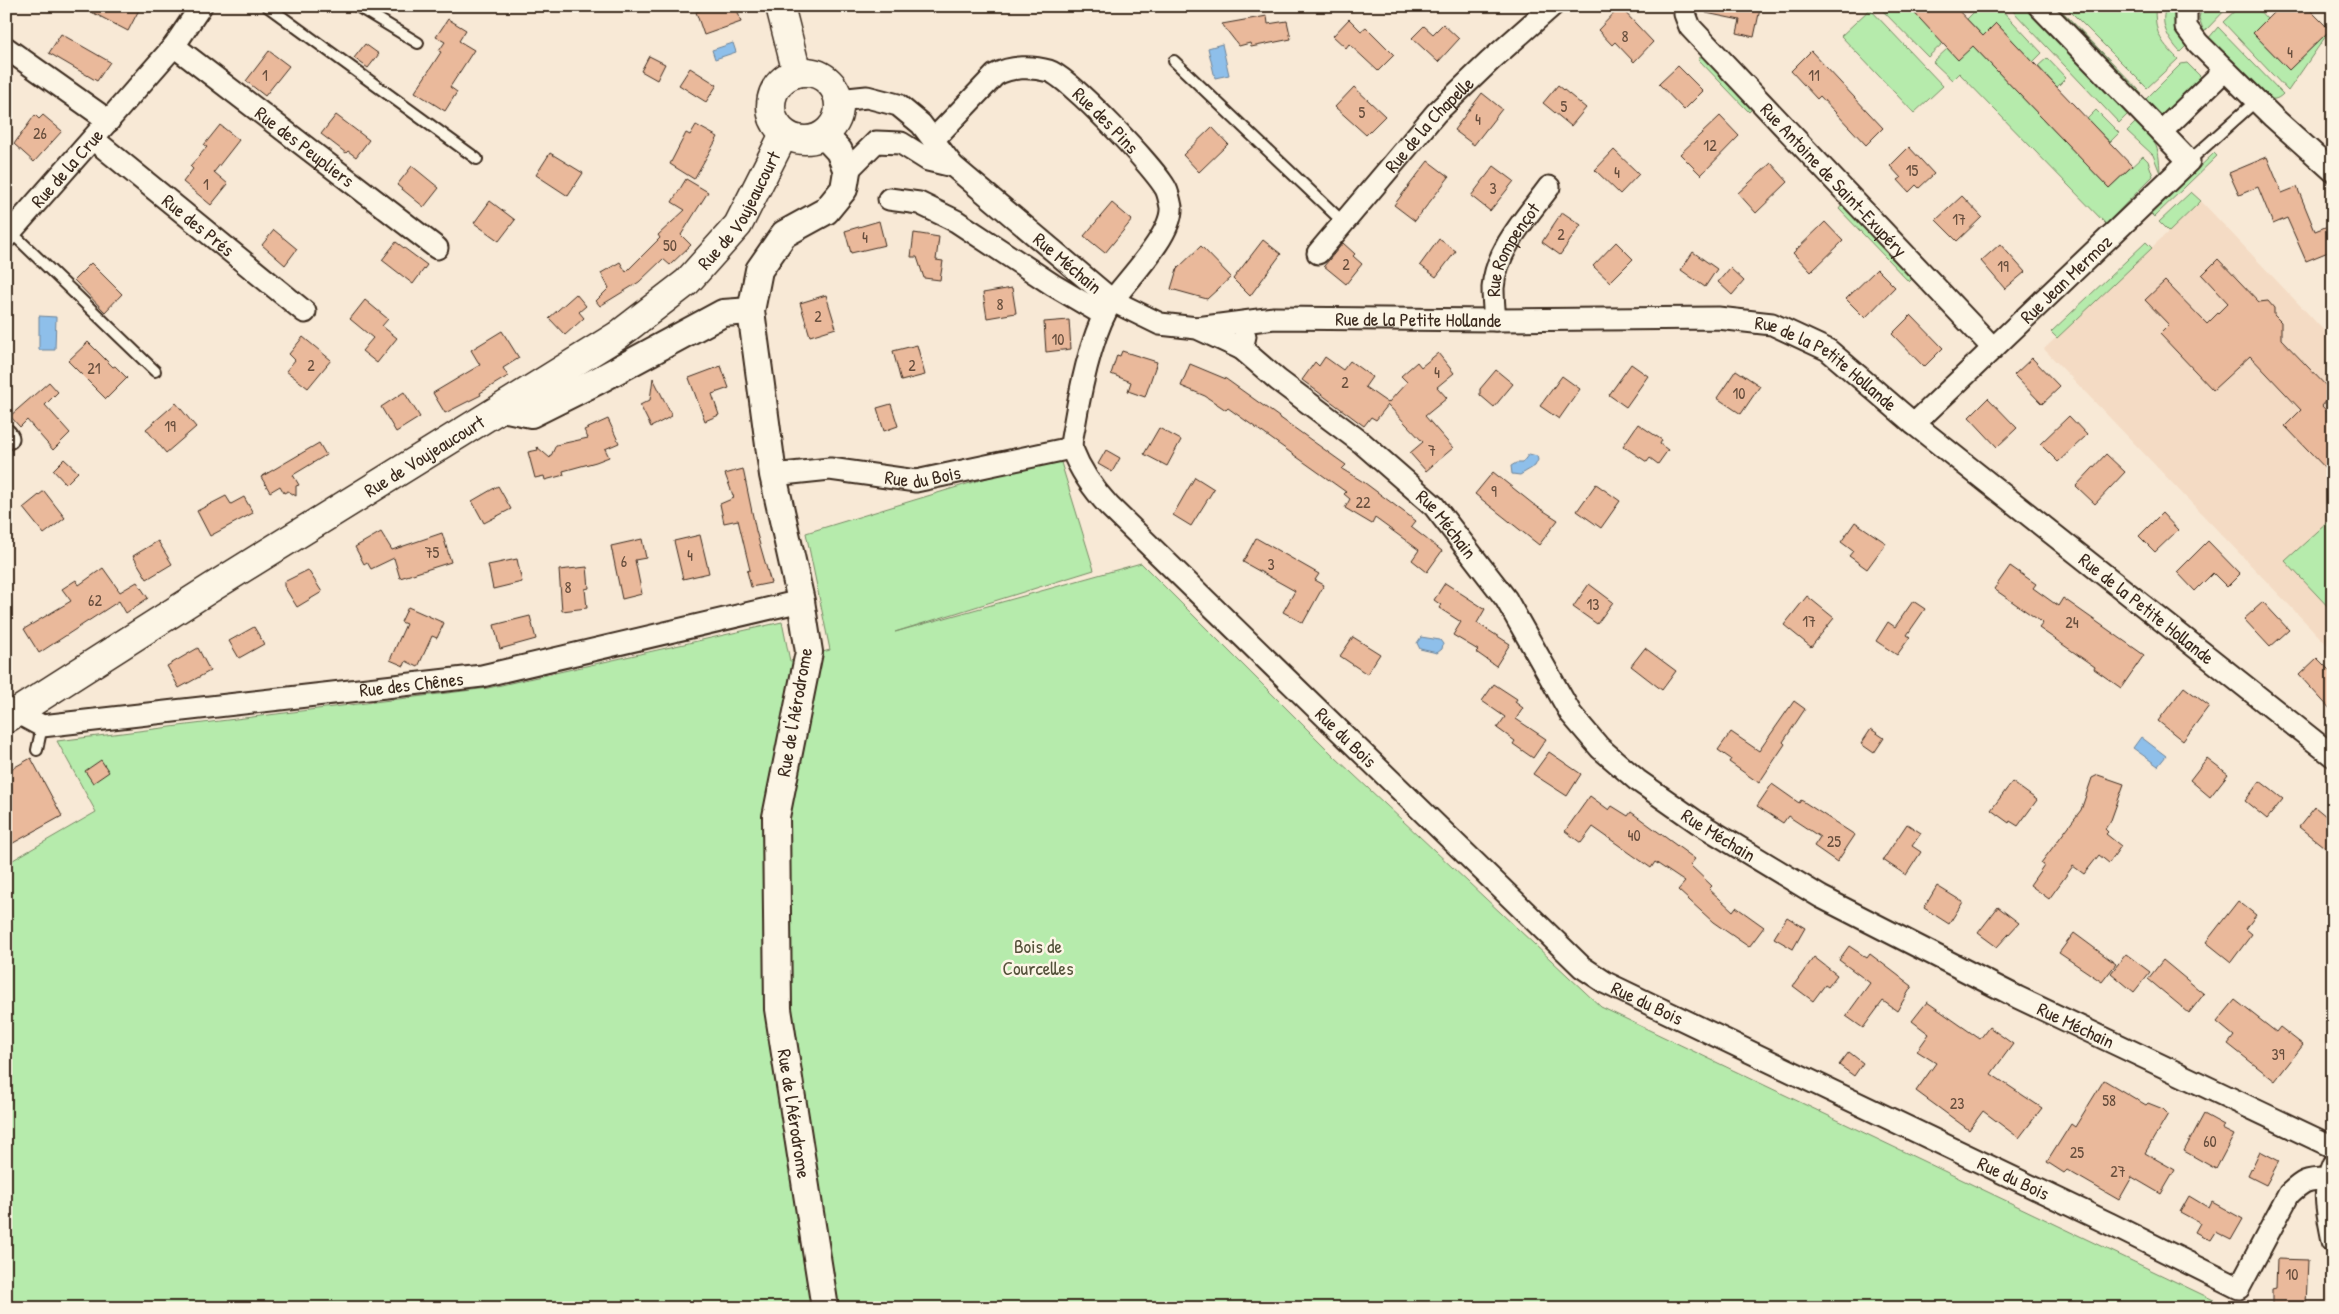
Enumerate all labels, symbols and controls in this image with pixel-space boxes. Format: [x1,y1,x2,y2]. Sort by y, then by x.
house number: 8 [1622,25,1629,47]
house number: 4 [2287,41,2293,63]
house number: 1 [262,64,268,86]
house number: 11 [1808,64,1820,86]
street label: Rue de la Chapelle [1378,70,1480,178]
street label: Rue des Pins [1067,81,1145,159]
house number: 5 [1561,95,1568,117]
street label: Rue Antoine de Saint-Exupéry [1755,97,1913,262]
street label: Rue des Peupliers [250,100,360,193]
house number: 5 [1359,101,1366,123]
house number: 4 [1475,108,1481,130]
street label: Rue de la Crue [25,122,109,213]
house number: 26 [33,122,47,144]
house number: 12 [1703,134,1717,156]
street label: Rue de Voujeaucourt [691,146,787,275]
house number: 15 [1906,159,1919,181]
house number: 4 [1614,161,1620,183]
house number: 1 [203,173,209,195]
house number: 3 [1489,177,1497,199]
street label: Rue des Prés [157,188,240,262]
street label: Rue Rompençot [1480,197,1546,297]
house number: 17 [1952,208,1966,230]
house number: 2 [1557,223,1565,245]
house number: 4 [862,226,868,248]
street label: Rue Méchain [1028,226,1108,299]
street label: Rue Jean Mermoz [2014,229,2117,329]
house number: 50 [663,234,677,256]
house number: 2 [1342,253,1350,275]
house number: 19 [1997,255,2009,277]
house number: 8 [997,293,1004,315]
house number: 2 [814,305,822,327]
street label: Rue de la Petite Hollande [1335,306,1502,333]
street label: Rue de la Petite Hollande [1754,309,1903,417]
house number: 10 [1052,328,1064,350]
house number: 2 [307,354,315,376]
house number: 2 [908,354,916,376]
house number: 21 [87,357,101,379]
house number: 4 [1434,361,1440,383]
house number: 2 [1341,371,1349,393]
house number: 10 [1733,382,1745,404]
street label: Rue de Voujeaucourt [359,408,490,503]
house number: 19 [164,415,176,437]
house number: 7 [1428,439,1436,461]
street label: Rue du Bois [883,459,963,494]
house number: 9 [1491,480,1497,502]
street label: Rue Méchain [1411,483,1483,564]
house number: 22 [1356,491,1371,513]
house number: 75 [425,541,440,563]
house number: 4 [687,544,693,566]
street label: Rue de la Petite Hollande [2073,547,2220,670]
house number: 6 [621,550,627,572]
house number: 3 [1267,553,1275,575]
house number: 8 [565,576,572,598]
house number: 62 [88,589,102,611]
house number: 13 [1587,593,1599,615]
house number: 17 [1802,610,1816,632]
house number: 24 [2065,611,2079,633]
street label: Rue de l'Aérodrome [770,645,818,778]
street label: Rue des Chênes [358,665,465,703]
street label: Rue du Bois [1310,701,1383,773]
street label: Rue Méchain [1676,802,1761,868]
house number: 40 [1627,824,1641,846]
house number: 25 [1827,830,1841,852]
park label: Bois de Courcelles [1003,933,1073,981]
street label: Rue du Bois [1607,975,1687,1031]
street label: Rue Méchain [2033,996,2119,1054]
house number: 39 [2271,1043,2285,1065]
street label: Rue de l'Aérodrome [771,1047,817,1181]
house number: 58 [2102,1089,2116,1111]
house number: 23 [1950,1092,1964,1114]
house number: 60 [2203,1130,2217,1152]
house number: 25 [2070,1141,2084,1163]
street label: Rue du Bois [1973,1150,2054,1206]
house number: 27 [2110,1160,2126,1182]
house number: 10 [2286,1263,2298,1285]

